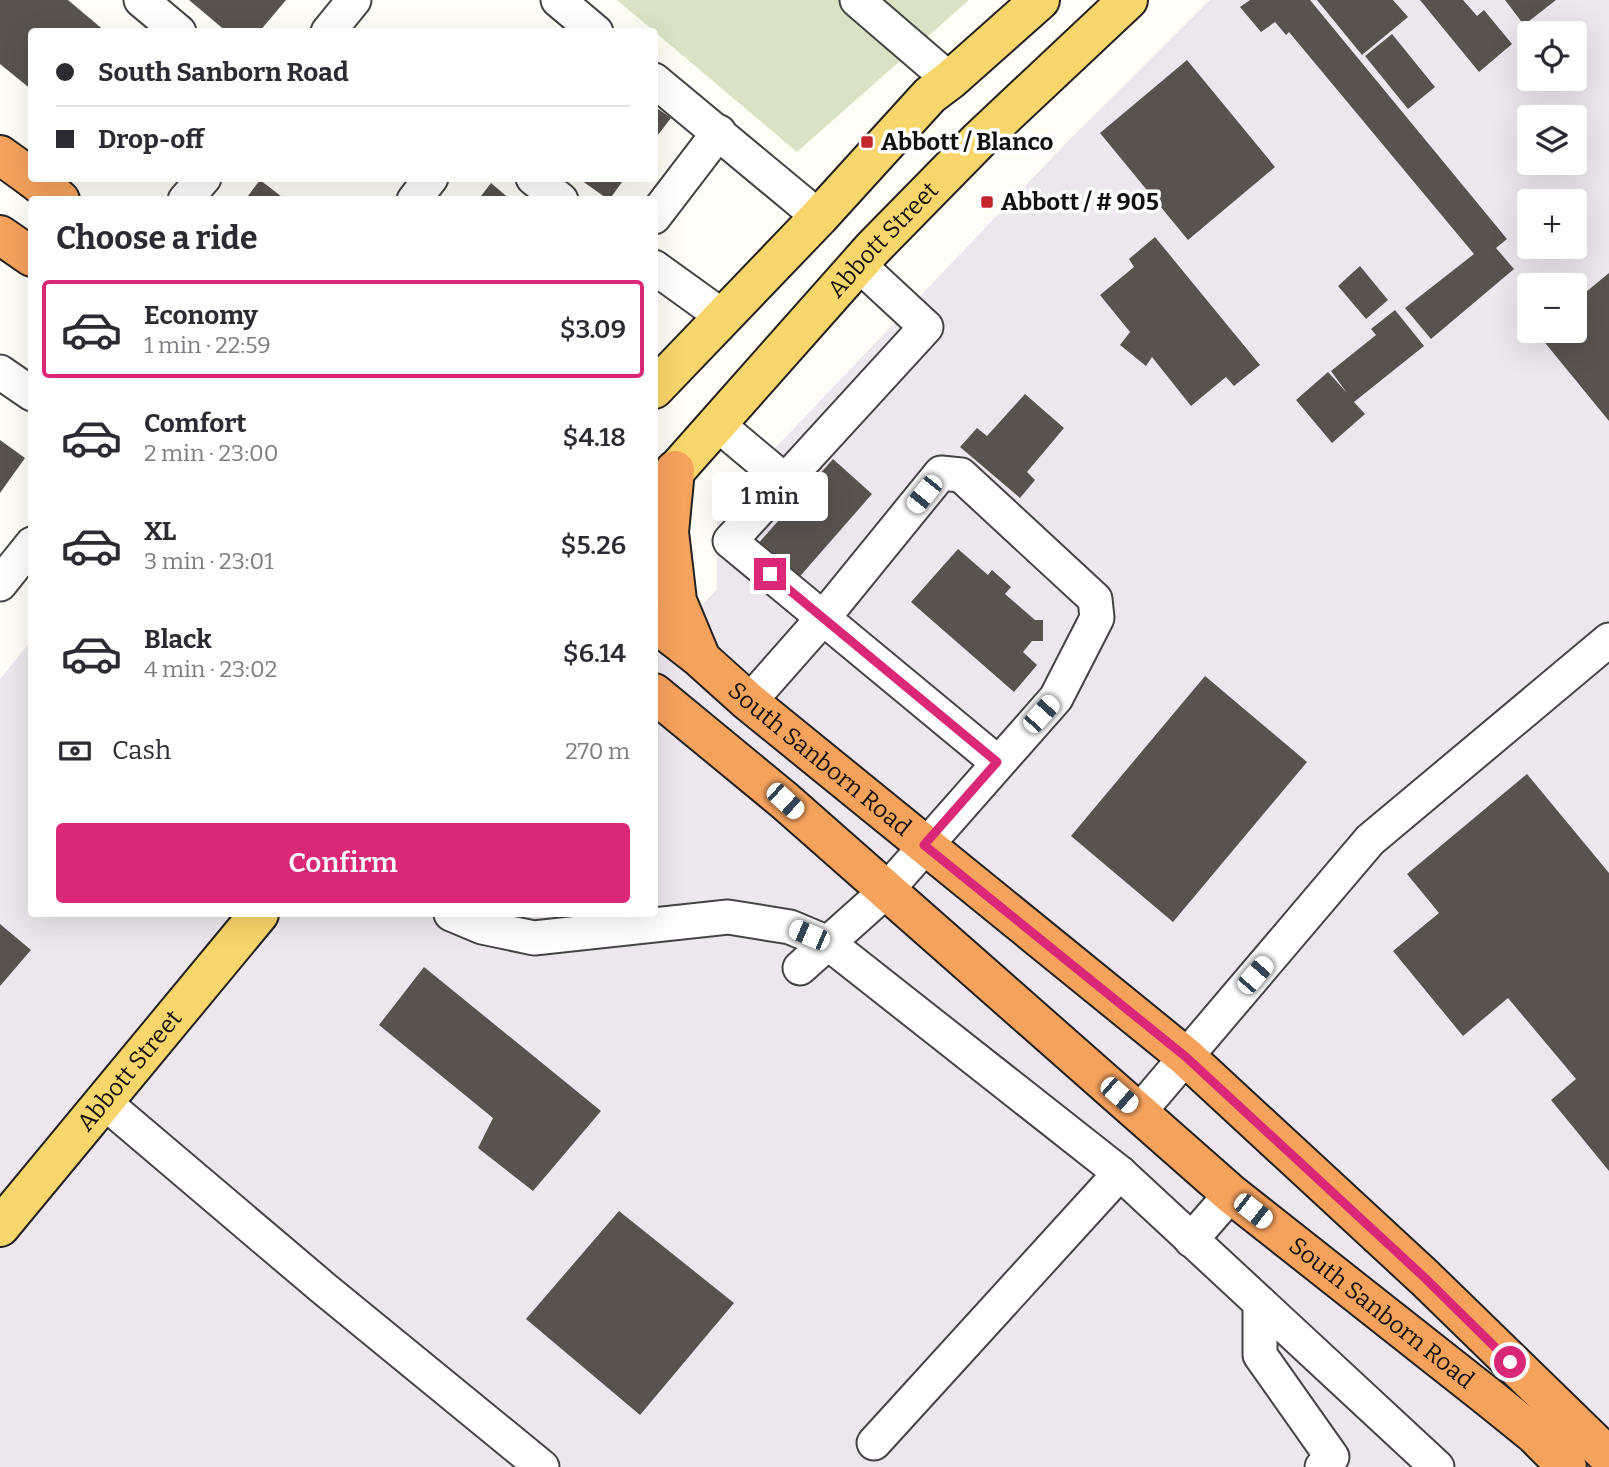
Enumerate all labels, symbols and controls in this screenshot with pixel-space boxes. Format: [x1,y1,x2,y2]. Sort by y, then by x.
map controls [1517,21,1587,343]
button: locate [1517,21,1587,91]
text: South Sanborn Road [98,57,349,88]
button: layers [1517,105,1587,175]
text: Drop-off [98,124,204,155]
place label: Abbott / Blanco [881,128,1053,156]
marker: Abbott / Blanco [859,134,875,150]
street label: Abbott Street [822,176,944,303]
place label: Abbott / # 905 [1001,188,1159,216]
button: + [1517,189,1587,259]
marker: Abbott / # 905 [979,194,995,210]
text: Choose a ride [56,219,257,257]
button: − [1517,273,1587,343]
icon: car [60,298,123,361]
text: Economy [144,300,258,331]
text: $3.09 [560,314,626,345]
text: 1 min · 22:59 [144,331,271,359]
icon: car [60,406,123,469]
text: Comfort [144,408,247,439]
text: $4.18 [563,422,626,453]
text: 2 min · 23:00 [144,439,278,467]
car [903,471,946,517]
callout: 1 min [712,472,828,522]
text: 1 min [741,482,799,510]
icon: car [60,514,123,577]
text: XL [144,516,176,547]
text: $5.26 [561,530,626,561]
text: 3 min · 23:01 [144,547,274,575]
route end [754,558,786,590]
icon: car [60,622,123,685]
text: Black [144,624,212,655]
text: $6.14 [563,638,626,669]
text: 4 min · 23:02 [144,655,277,683]
street label: South Sanborn Road [722,676,917,842]
car [1020,691,1063,737]
icon: cash [56,732,94,770]
text: Cash [112,735,171,766]
text: 270 m [565,737,630,765]
car [763,779,808,823]
button: Confirm [56,823,630,903]
car [786,917,833,953]
car [1234,952,1277,998]
street label: Abbott Street [71,1004,188,1137]
car [1097,1073,1142,1117]
car [1230,1190,1277,1232]
street label: South Sanborn Road [1284,1231,1480,1394]
route start [1494,1346,1526,1378]

